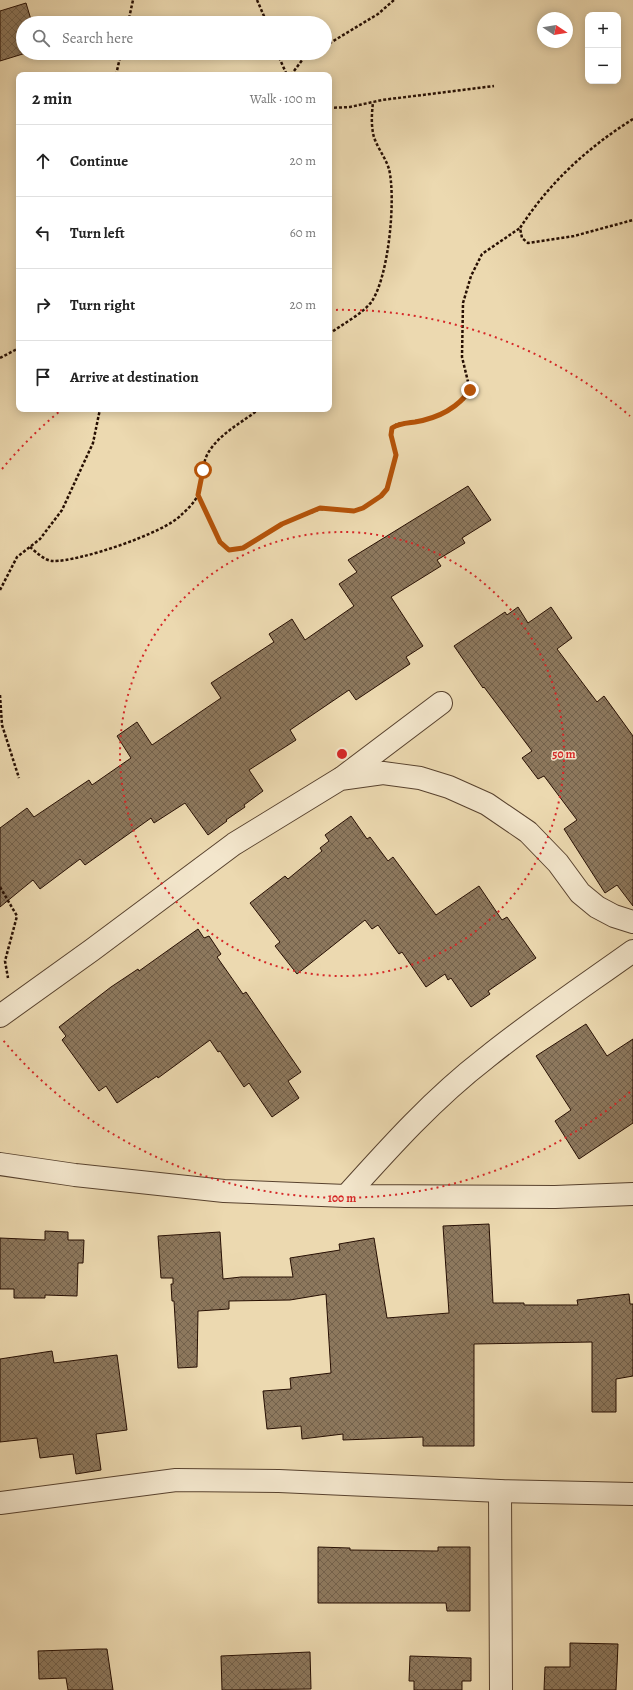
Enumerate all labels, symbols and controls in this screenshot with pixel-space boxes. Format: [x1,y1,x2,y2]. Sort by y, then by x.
north arrow [537,12,573,48]
map controls [585,12,621,84]
button: + [585,12,621,48]
search box [16,16,332,60]
icon: search [30,27,52,49]
text: Search here [62,28,133,48]
button: − [585,48,621,84]
text: 2 min [32,87,72,110]
text: Walk · 100 m [250,90,316,107]
icon: ahead [32,150,54,172]
text: Continue [70,151,128,171]
text: 20 m [290,152,316,169]
icon: left [32,222,54,244]
text: Turn left [70,223,125,243]
text: 60 m [290,224,316,241]
icon: right [32,294,54,316]
text: Turn right [70,295,135,315]
text: 20 m [290,296,316,313]
icon: arrive [32,366,54,388]
text: Arrive at destination [70,367,199,387]
route end [461,381,479,399]
route start [194,461,212,479]
text: 50 m [552,746,576,762]
centre of rings [335,747,349,761]
text: 100 m [328,1190,356,1206]

